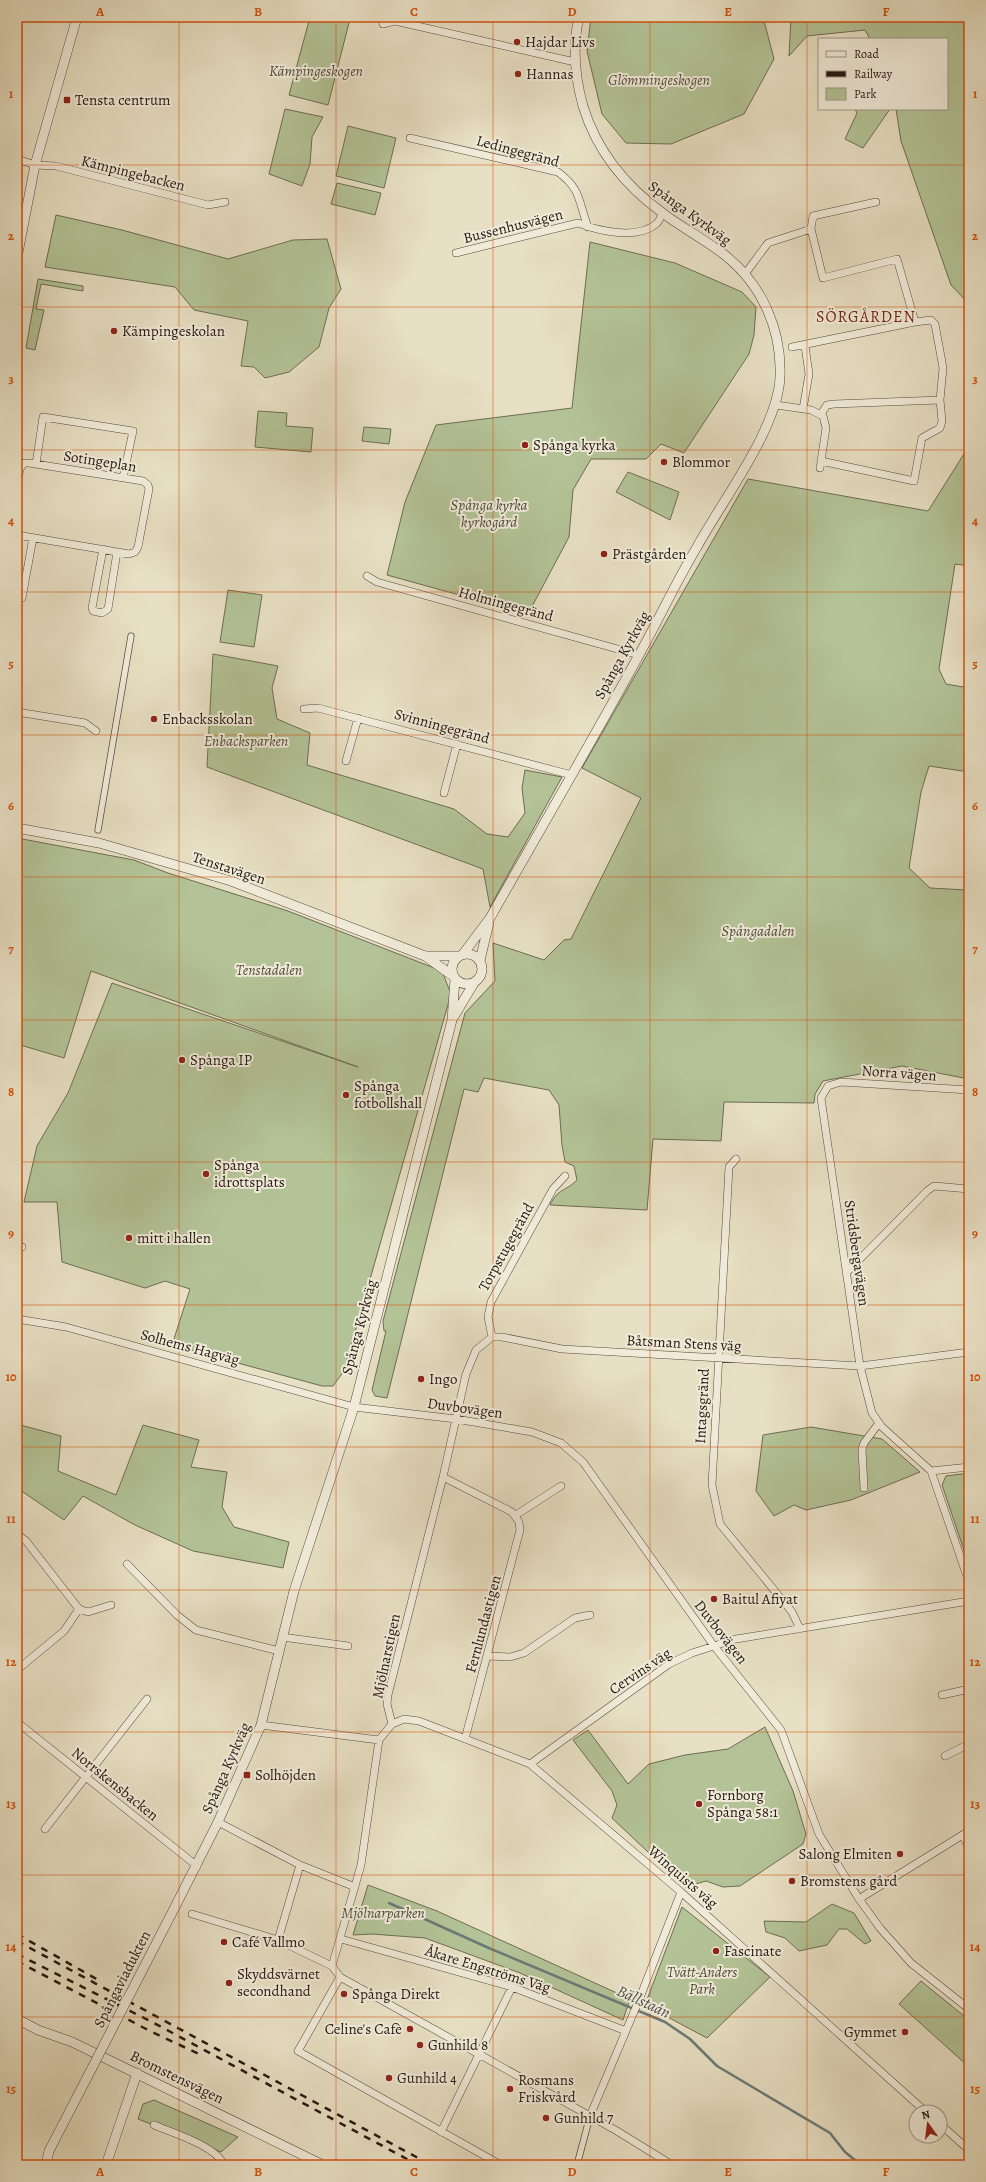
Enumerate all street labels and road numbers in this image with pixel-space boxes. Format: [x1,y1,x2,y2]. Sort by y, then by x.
street label: Ledingegränd [474,130,563,172]
street label: Kämpingebacken [79,150,187,196]
street label: Spånga Kyrkväg [644,176,736,250]
street label: Bussenhusvägen [461,204,565,248]
street label: Sotingeplan [62,445,138,477]
street label: Holmingegränd [456,582,557,627]
street label: Spånga Kyrkväg [589,607,655,703]
street label: Svinningegränd [392,704,493,749]
street label: Tenstavägen [190,847,268,889]
street label: Norra vägen [861,1060,937,1086]
street label: Torpstugegränd [474,1198,539,1295]
street label: Stridsbergavägen [840,1199,874,1307]
street label: Spånga Kyrkväg [337,1277,381,1377]
street label: Solhems Hagväg [138,1324,242,1370]
street label: Båtsman Stens väg [626,1330,743,1356]
street label: Intagsgränd [690,1367,714,1444]
street label: Duvbovägen [426,1393,504,1423]
street label: Fernlundastigen [460,1573,506,1675]
street label: Duvbovägen [690,1596,752,1668]
street label: Mjölnarstigen [367,1612,405,1700]
street label: Cervins väg [605,1643,675,1699]
street label: Spånga Kyrkväg [197,1719,255,1817]
street label: Norrskensbacken [67,1743,163,1825]
street label: Winquists väg [643,1840,723,1913]
street label: Spångaviadukten [89,1927,155,2031]
street label: Åkare Engströms Väg [422,1940,554,1998]
street label: Bromstensvägen [127,2046,227,2108]

